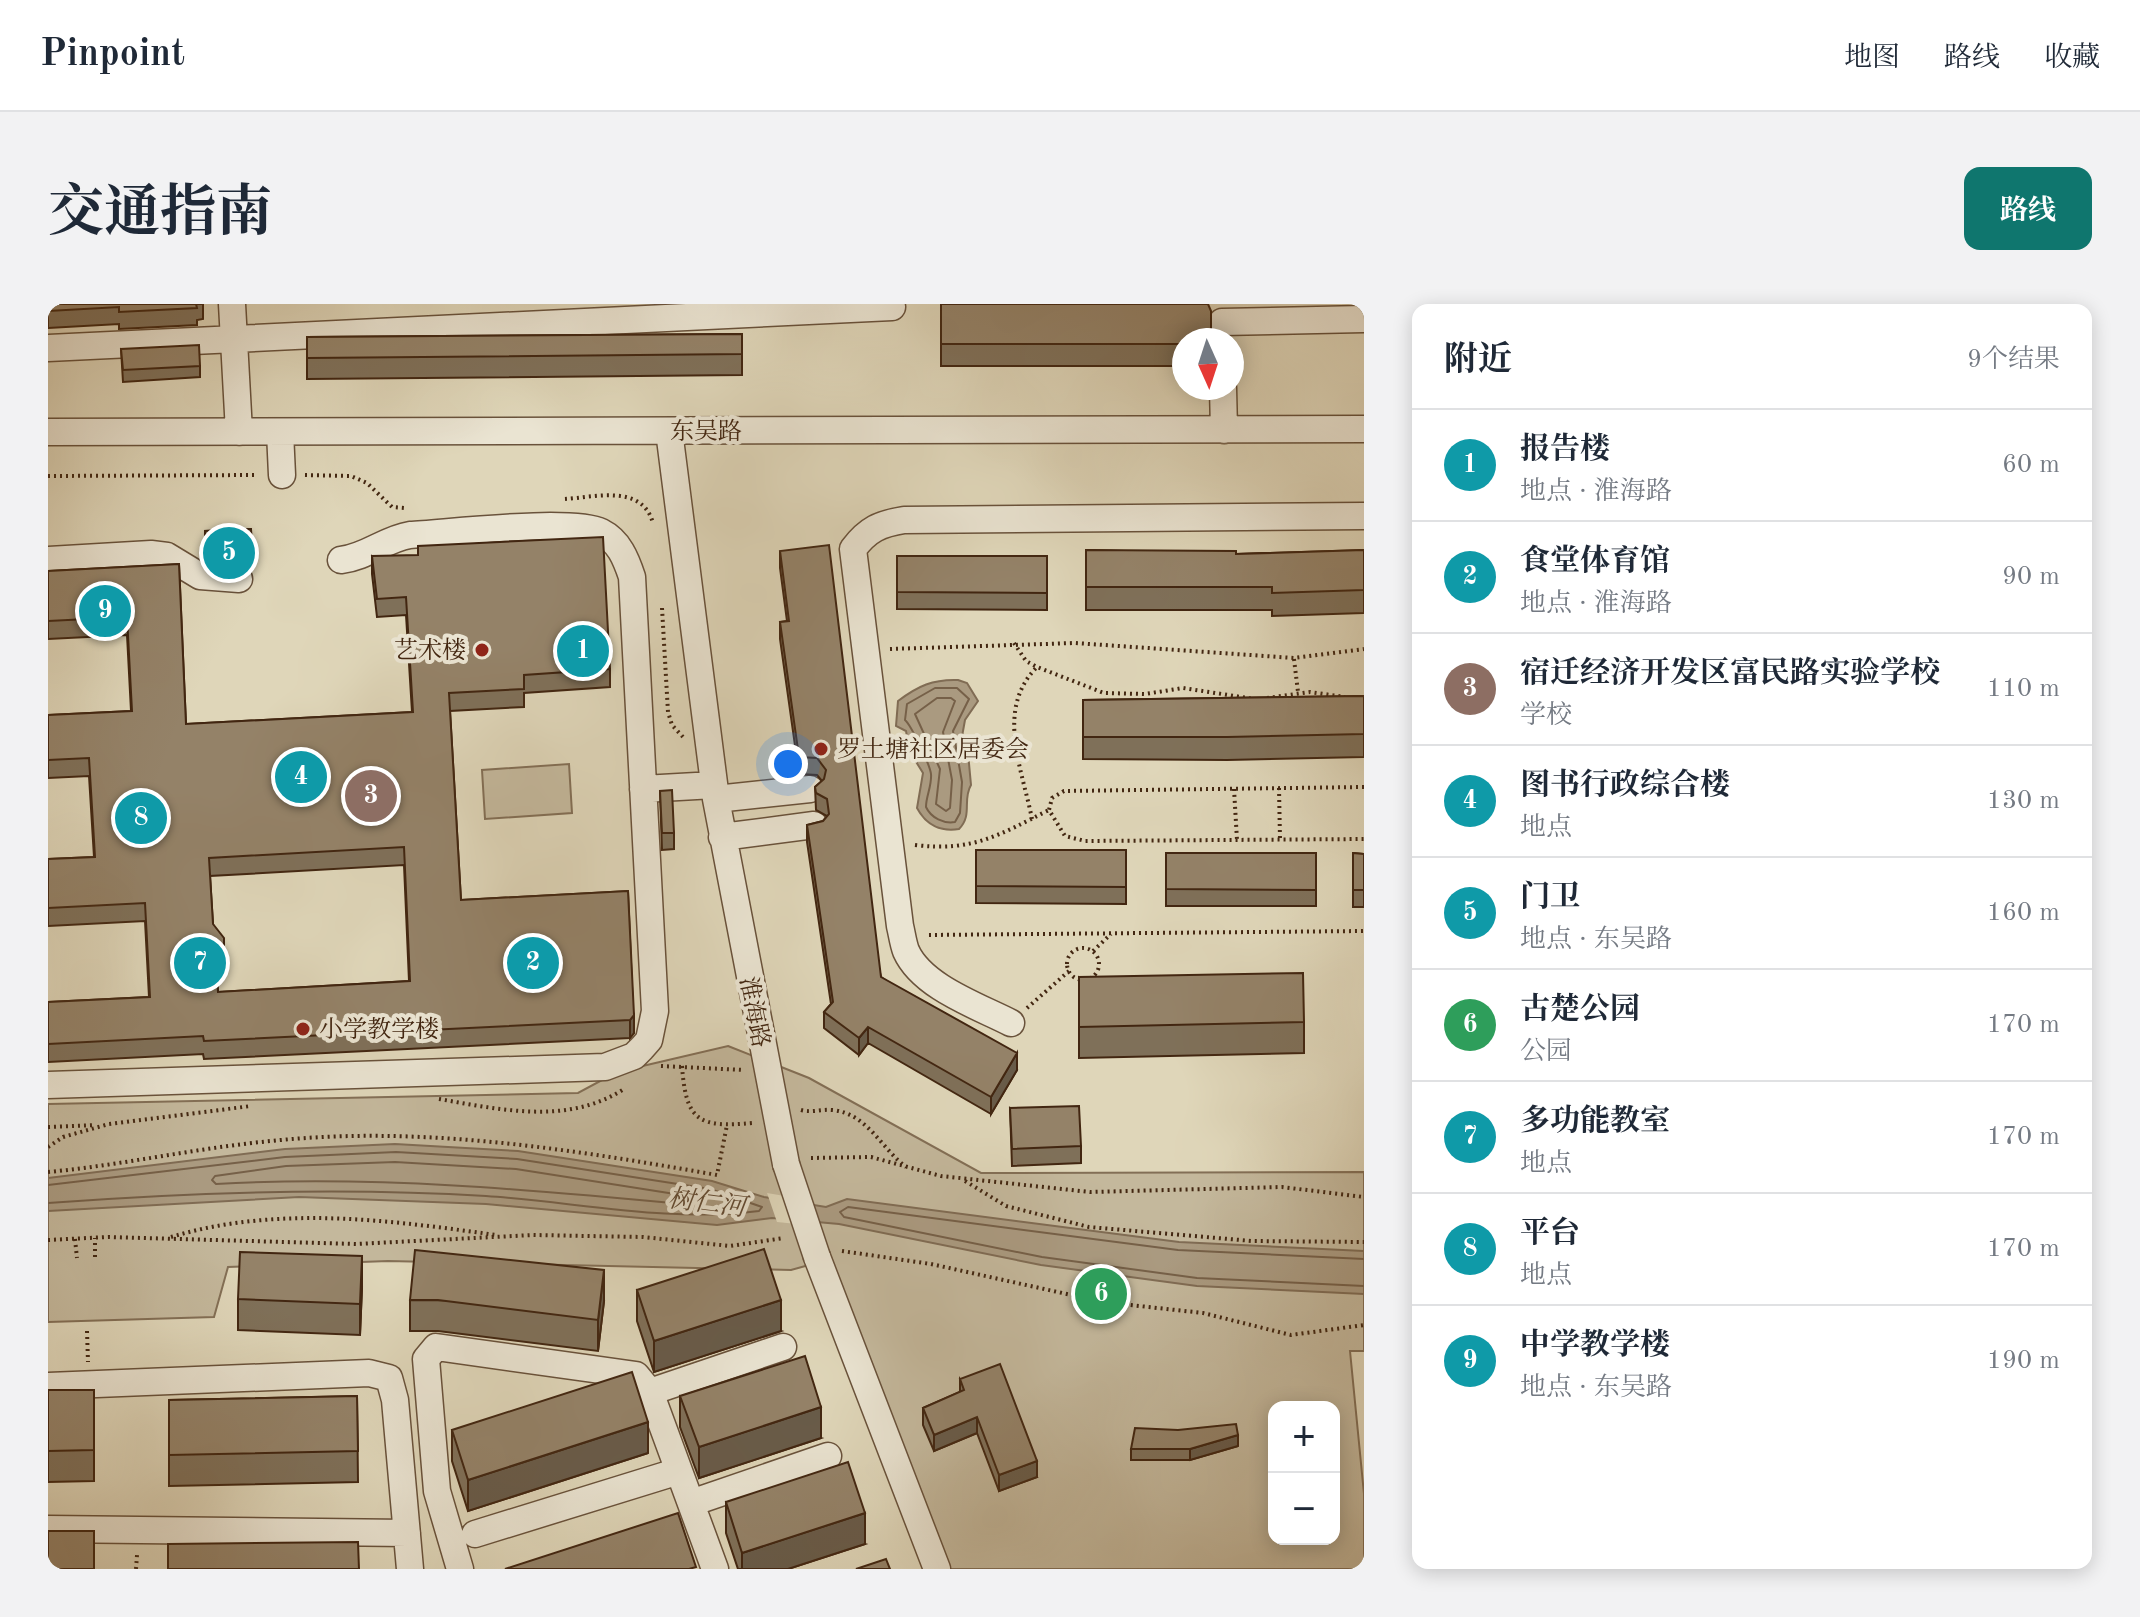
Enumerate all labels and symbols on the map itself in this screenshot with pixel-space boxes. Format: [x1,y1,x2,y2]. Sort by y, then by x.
north arrow [1172,328,1244,400]
street label: 东吴路 [670,418,742,445]
pin: 5 [203,523,255,583]
pin: 9 [79,581,131,641]
pin: 1 [557,621,609,681]
place label: 艺术楼 [394,637,466,664]
marker: 艺术楼 [473,641,491,659]
place label: 罗土塘社区居委会 [837,736,1029,763]
marker: 罗土塘社区居委会 [812,740,830,758]
your location [768,744,808,784]
pin: 4 [275,747,327,807]
pin: 3 [345,766,397,826]
pin: 8 [115,788,167,848]
pin: 7 [174,933,226,993]
pin: 2 [507,933,559,993]
street label: 淮海路 [734,974,775,1050]
place label: 小学教学楼 [319,1016,439,1043]
marker: 小学教学楼 [294,1020,312,1038]
water label: 树仁河 [666,1184,751,1222]
pin: 6 [1075,1264,1127,1324]

